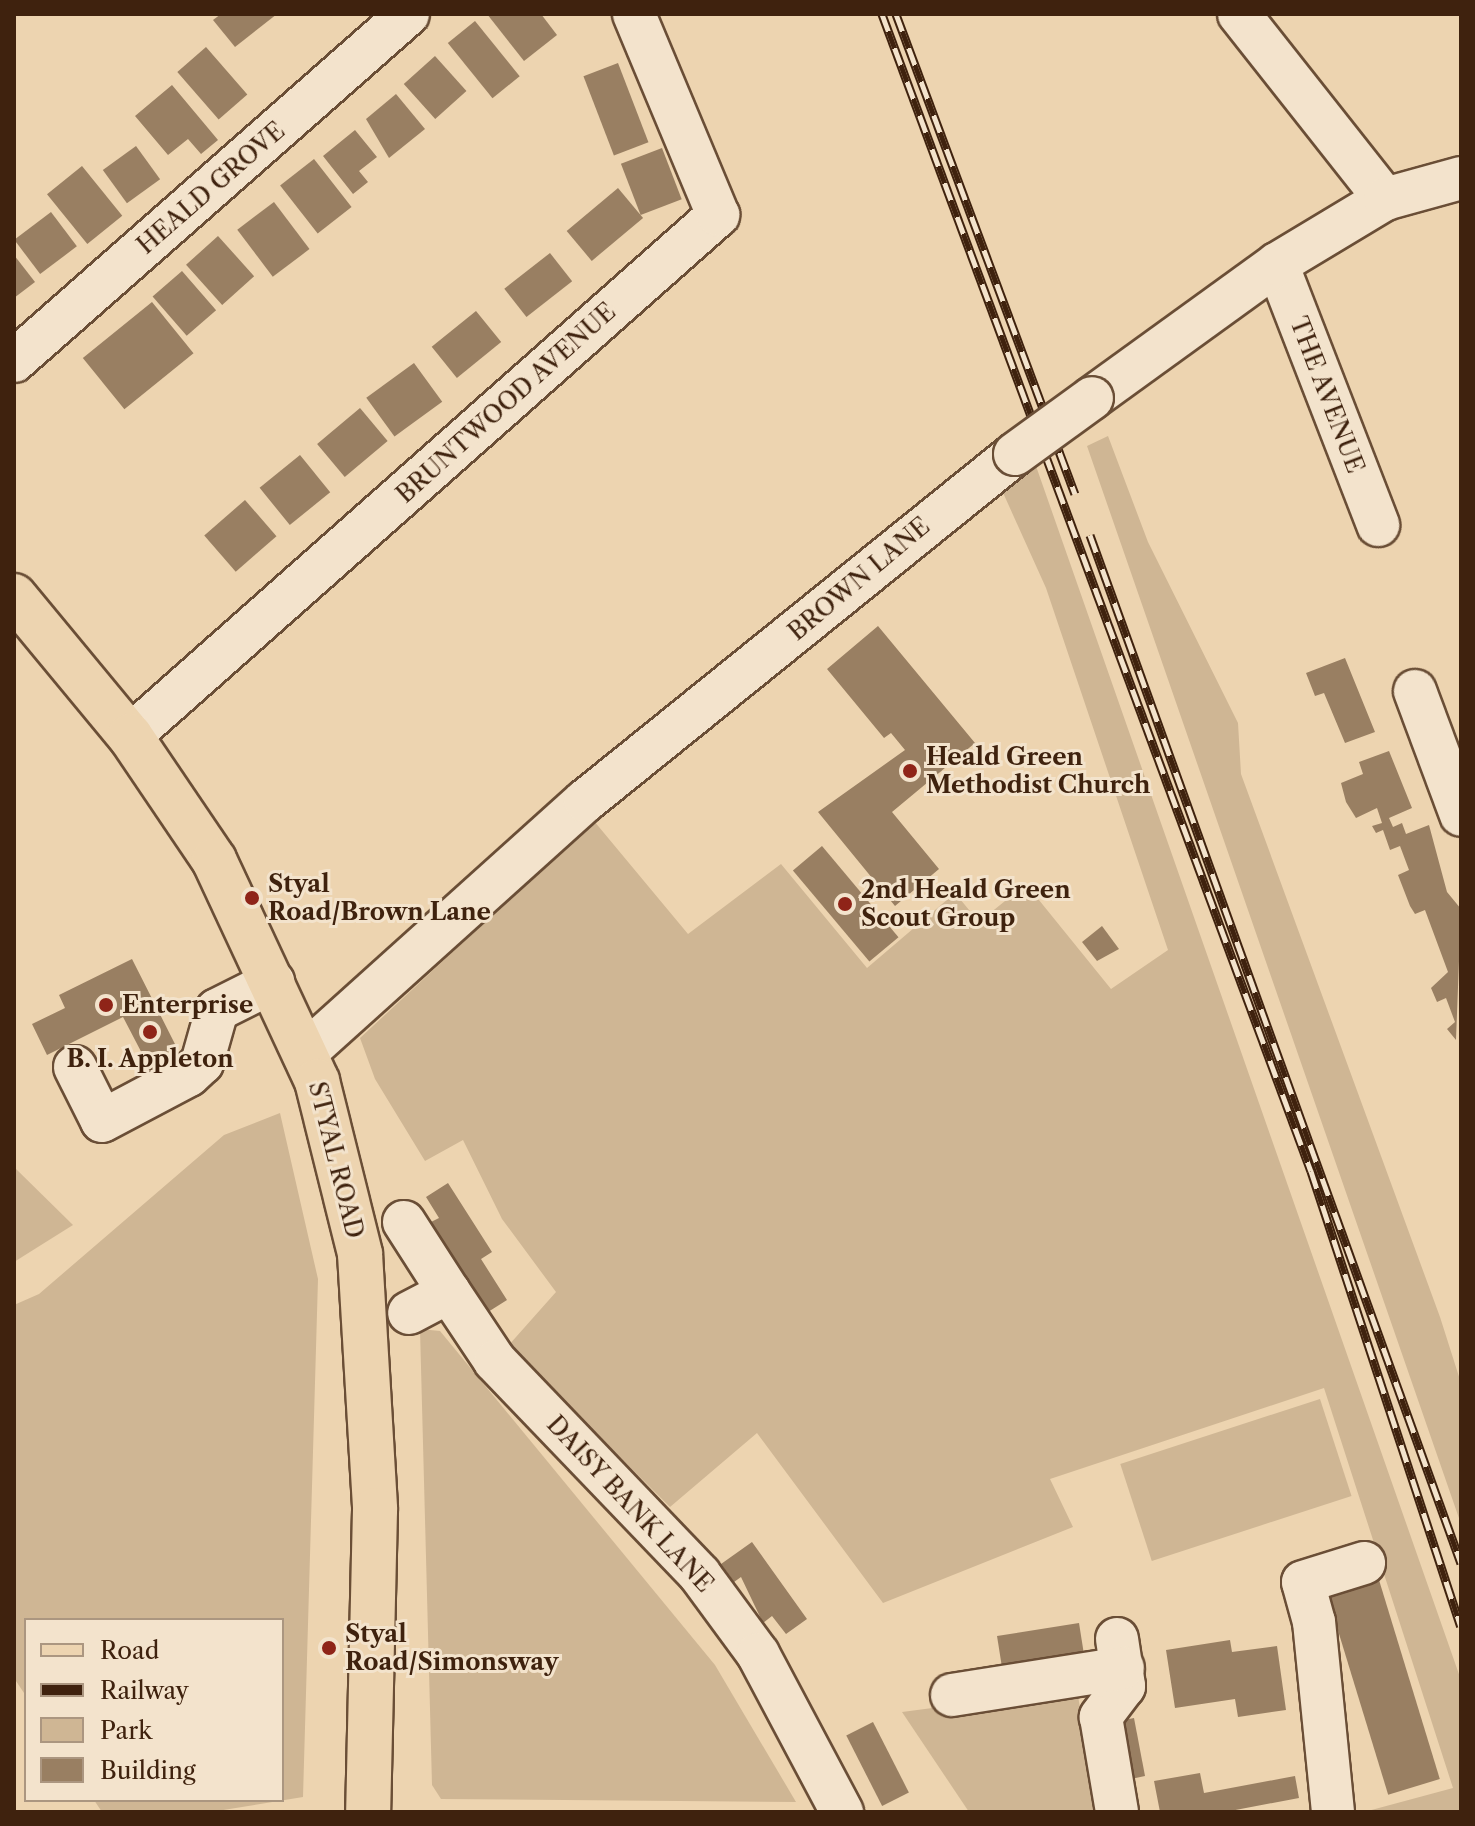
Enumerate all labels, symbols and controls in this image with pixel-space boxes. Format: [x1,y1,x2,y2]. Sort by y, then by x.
street label: HEALD GROVE [131,116,291,260]
street label: BRUNTWOOD AVENUE [390,297,622,509]
street label: THE AVENUE [1284,312,1370,478]
street label: BROWN LANE [783,512,935,646]
place label: Heald Green Methodist Church [926,743,1151,799]
marker: Heald Green Methodist Church [901,762,919,780]
place label: Styal Road/Brown Lane [268,870,491,926]
place label: 2nd Heald Green Scout Group [861,876,1071,932]
marker: Styal Road/Brown Lane [243,889,261,907]
marker: 2nd Heald Green Scout Group [836,895,854,913]
place label: Enterprise [122,991,253,1019]
marker: Enterprise [97,996,115,1014]
marker: B. I. Appleton [141,1023,159,1041]
place label: B. I. Appleton [66,1045,234,1073]
street label: STYAL ROAD [303,1078,369,1242]
street label: DAISY BANK LANE [540,1409,720,1599]
legend [24,1618,284,1802]
place label: Styal Road/Simonsway [345,1620,558,1676]
text: Road [100,1636,159,1665]
marker: Styal Road/Simonsway [320,1639,338,1657]
text: Railway [100,1676,189,1705]
text: Park [100,1716,152,1745]
text: Building [100,1756,196,1785]

